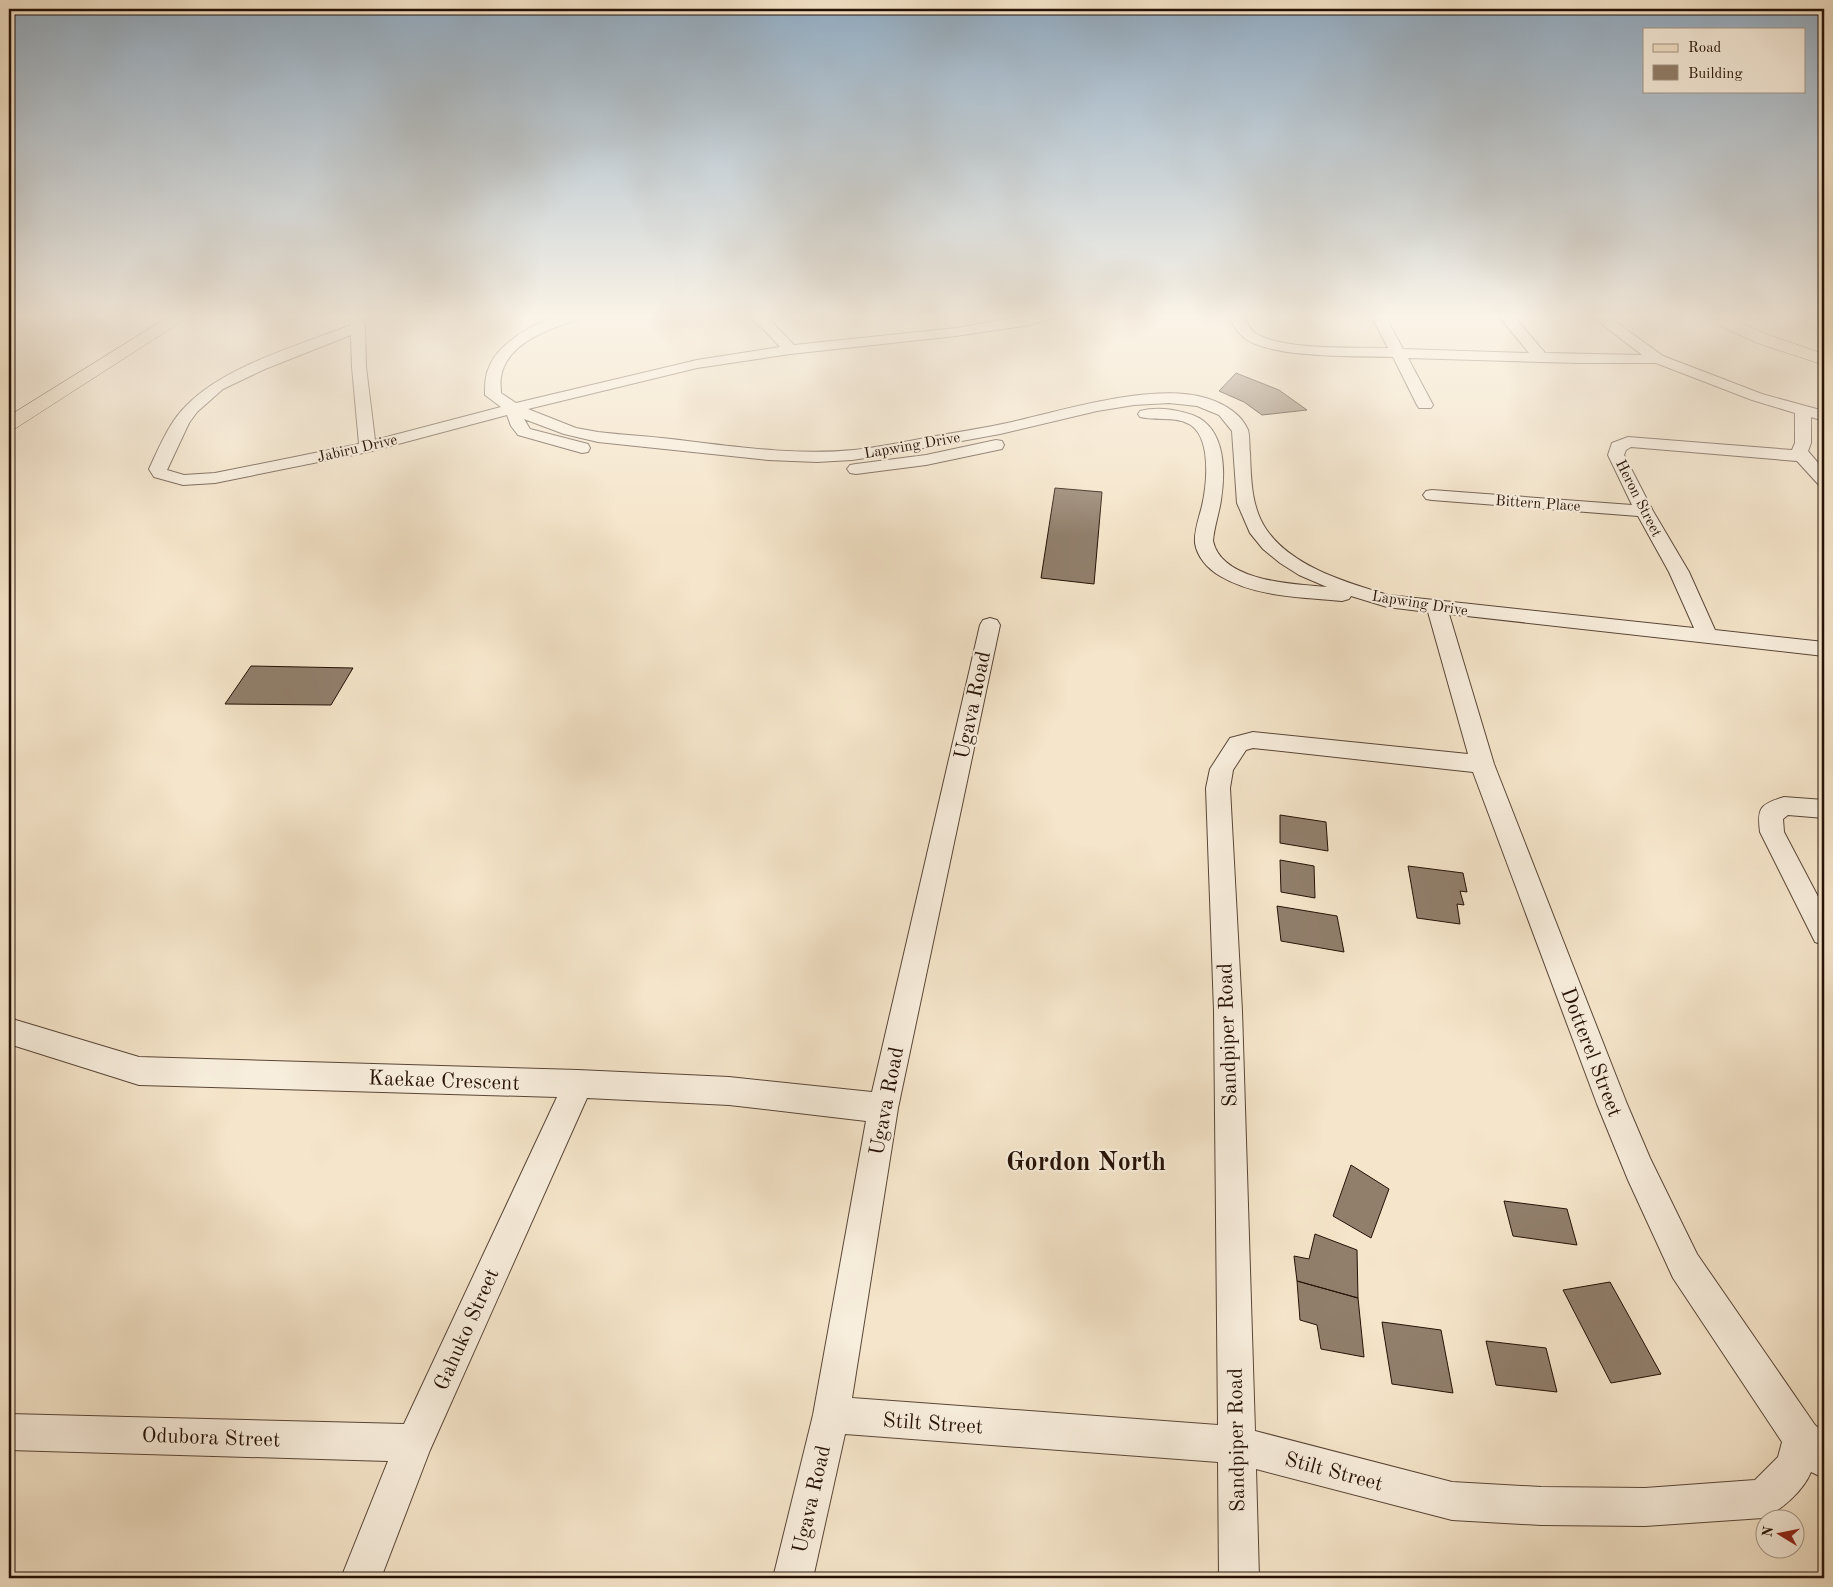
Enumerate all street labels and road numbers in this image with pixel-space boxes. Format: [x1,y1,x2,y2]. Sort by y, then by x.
street label: Lapwing Drive [863,431,961,462]
street label: Jabiru Drive [316,433,399,466]
street label: Heron Street [1612,458,1663,540]
street label: Bittern Place [1495,494,1581,515]
street label: Lapwing Drive [1371,589,1469,619]
street label: Ugava Road [952,649,995,761]
street label: Sandpiper Road [1215,963,1242,1107]
street label: Dotterel Street [1556,985,1625,1120]
street label: Ugava Road [867,1045,908,1157]
street label: Kaekae Crescent [368,1068,520,1095]
street label: Gahuko Street [431,1266,504,1394]
street label: Sandpiper Road [1226,1368,1249,1512]
street label: Stilt Street [882,1411,984,1438]
street label: Odubora Street [141,1426,281,1451]
street label: Ugava Road [790,1443,835,1555]
street label: Stilt Street [1282,1449,1385,1496]

